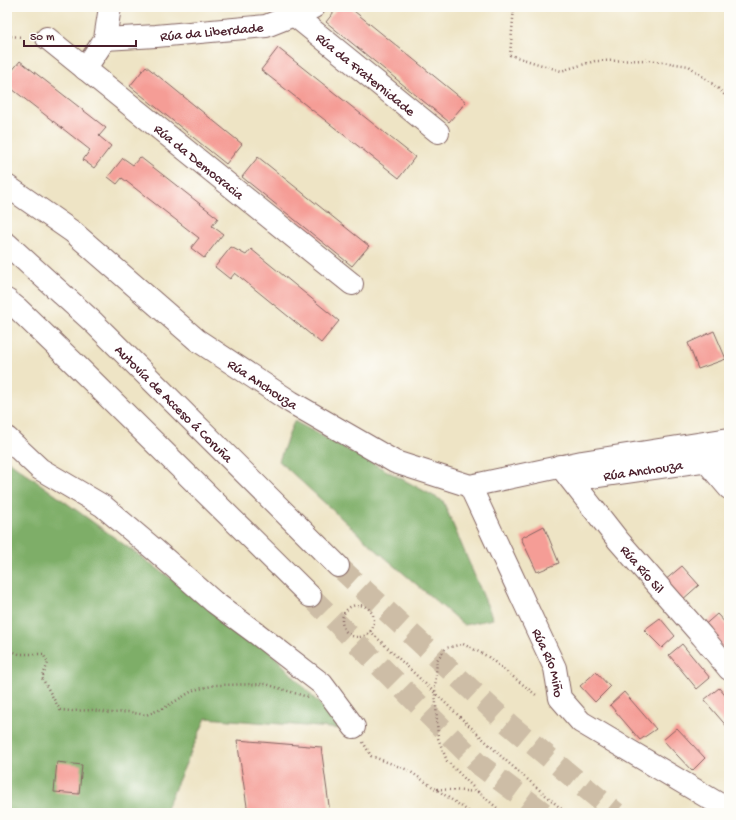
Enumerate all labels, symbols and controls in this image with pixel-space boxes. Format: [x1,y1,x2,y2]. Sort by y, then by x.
street label: Rúa da Liberdade [160,20,265,47]
scale bar [24,22,136,48]
street label: Rúa da Fraternidade [311,30,418,122]
text: 50 m [30,31,55,45]
street label: Rúa da Democracia [149,122,248,205]
street label: Autovía de Acceso á Coruña [110,342,236,468]
street label: Rúa Anchouza [224,357,301,415]
street label: Rúa Anchouza [602,458,685,486]
street label: Rúa Río Sil [615,543,667,598]
street label: Rúa Río Miño [527,626,566,699]

